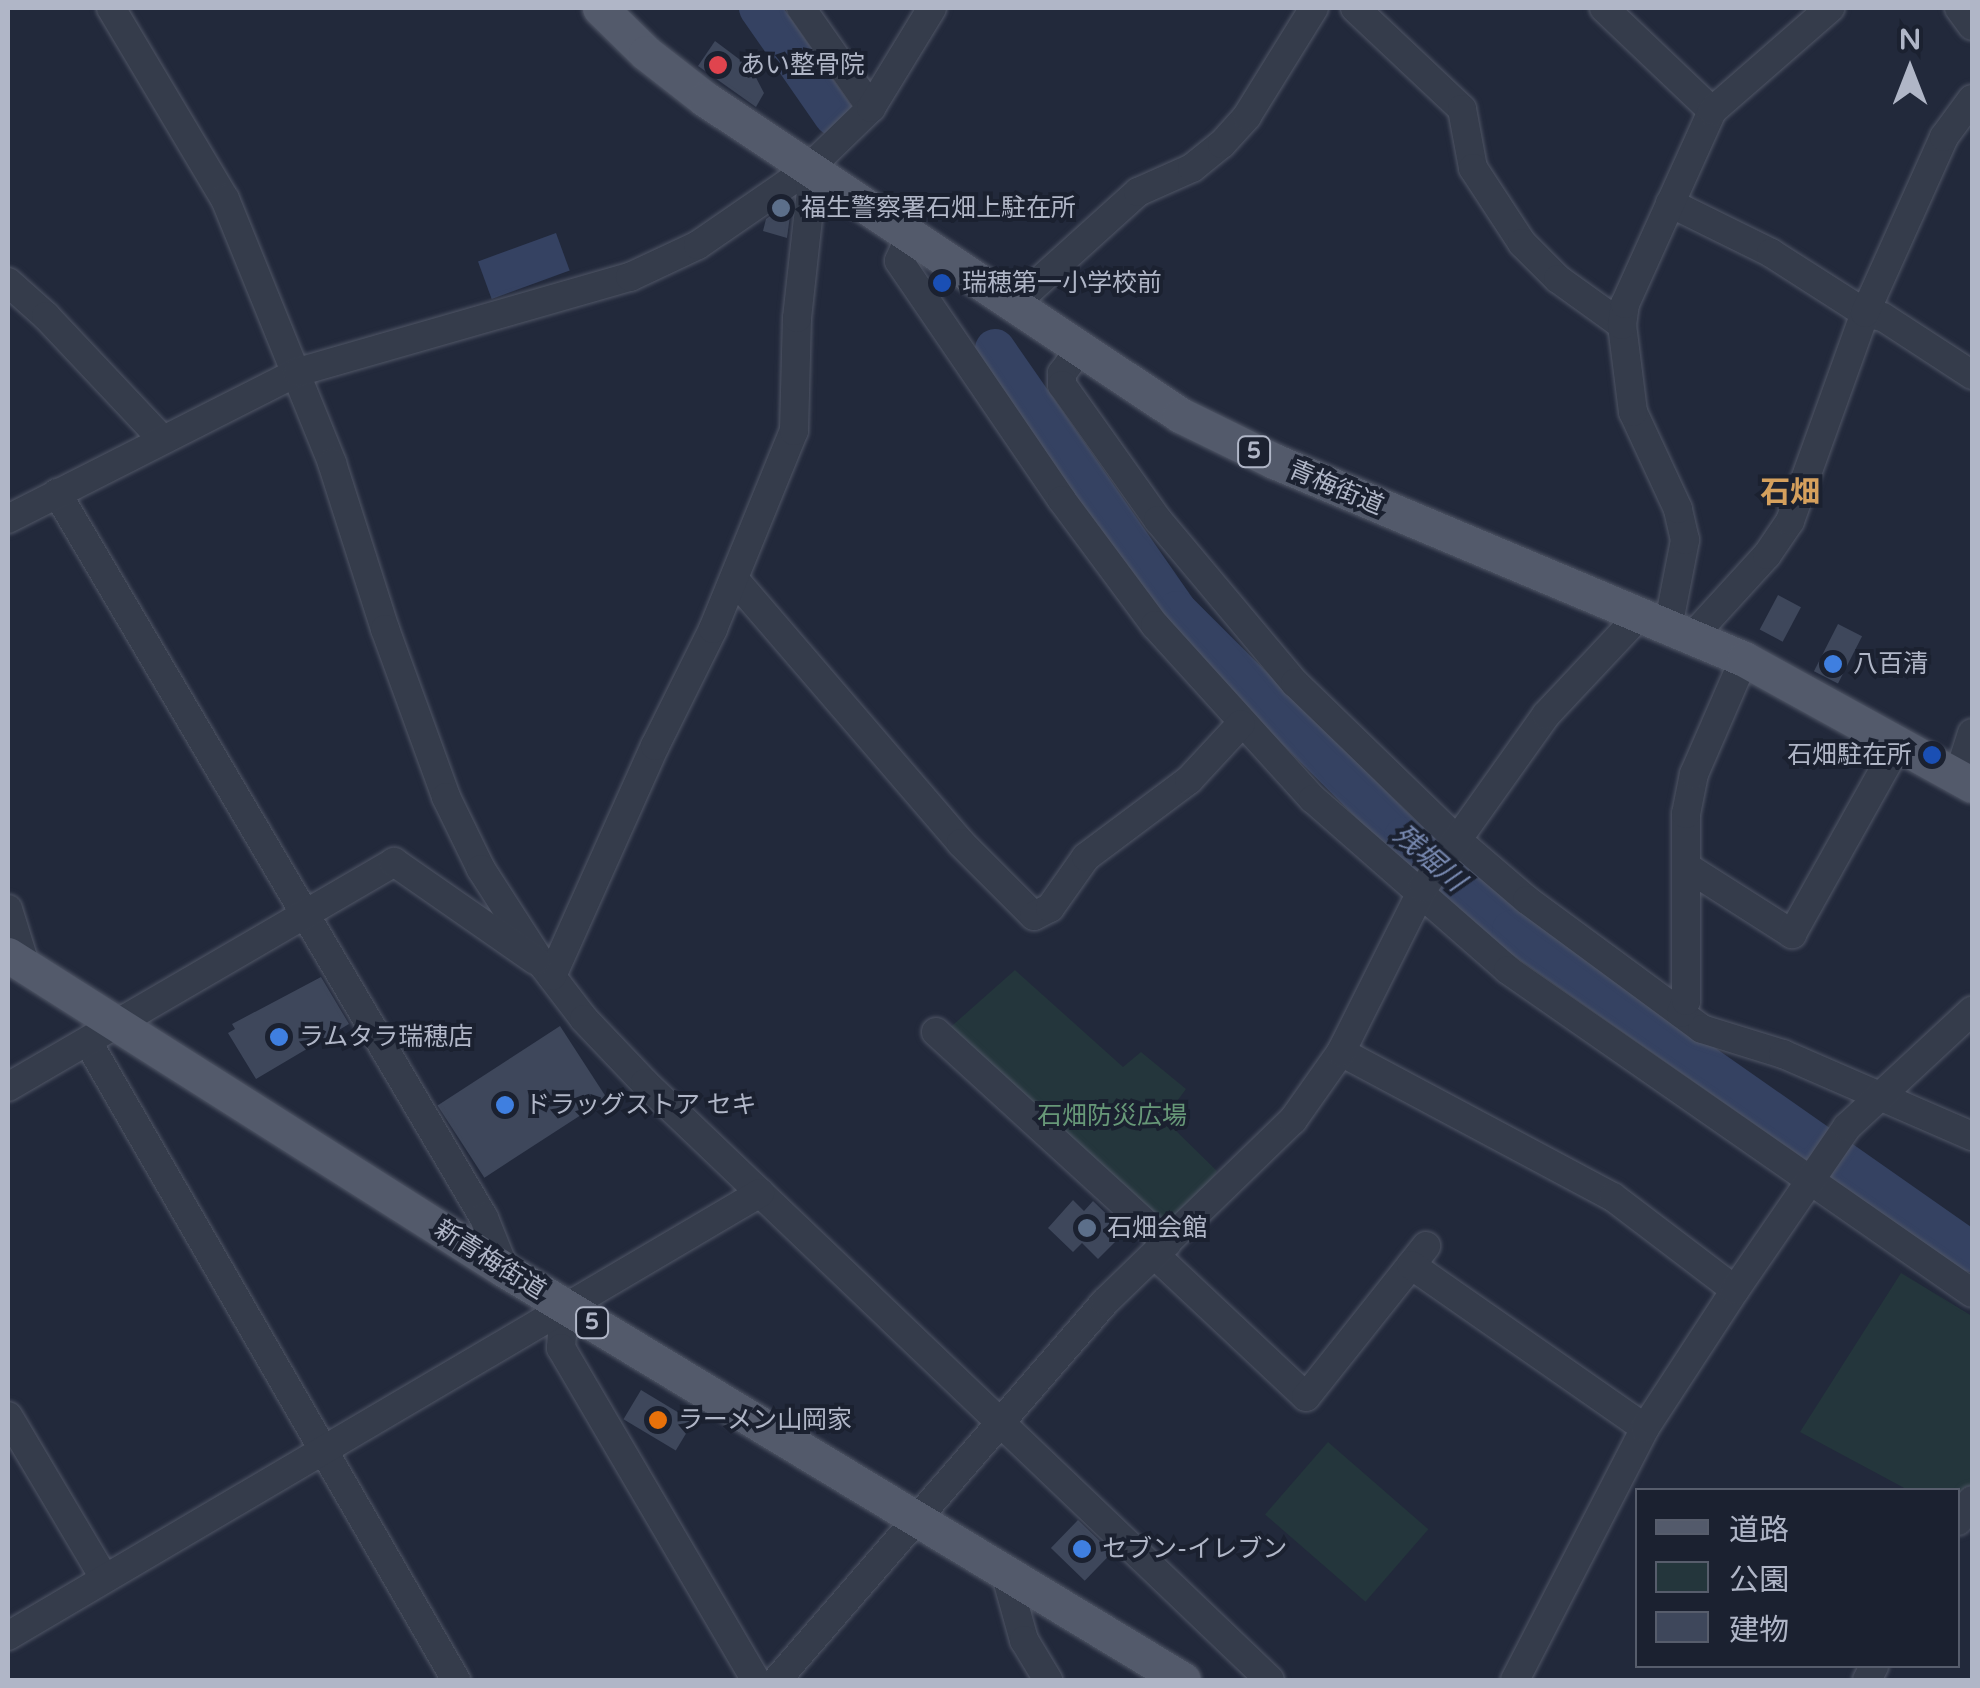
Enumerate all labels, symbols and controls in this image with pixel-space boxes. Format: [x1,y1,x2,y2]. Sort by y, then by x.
north arrow [1860,20,1960,120]
text: N [1899,23,1921,57]
place label: あい整骨院 [740,50,865,80]
marker: あい整骨院 [705,52,731,78]
place label: 福生警察署石畑上駐在所 [801,193,1076,223]
marker: 福生警察署石畑上駐在所 [770,197,792,219]
place label: 瑞穂第一小学校前 [962,268,1162,298]
marker: 瑞穂第一小学校前 [931,272,953,294]
road number: 5 [1236,435,1272,469]
street label: 青梅街道 [1284,455,1388,521]
district label: 石畑 [1760,475,1820,511]
place label: 八百清 [1853,649,1928,679]
marker: 八百清 [1822,653,1844,675]
place label: 石畑駐在所 [1787,740,1912,770]
marker: 石畑駐在所 [1921,744,1943,766]
water label: 残堀川 [1386,818,1472,898]
place label: ラムタラ瑞穂店 [299,1022,474,1052]
marker: ラムタラ瑞穂店 [268,1026,290,1048]
place label: ドラッグストア セキ [525,1090,756,1120]
marker: ドラッグストア セキ [494,1094,516,1116]
park label: 石畑防災広場 [1037,1101,1187,1131]
place label: 石畑会館 [1107,1213,1207,1243]
street label: 新青梅街道 [429,1214,551,1306]
marker: 石畑会館 [1076,1217,1098,1239]
road number: 5 [574,1306,610,1340]
place label: ラーメン山岡家 [678,1405,853,1435]
marker: ラーメン山岡家 [647,1409,669,1431]
legend [1635,1488,1960,1668]
text: 道路 [1729,1512,1789,1549]
place label: セブン-イレブン [1102,1534,1287,1564]
marker: セブン-イレブン [1071,1538,1093,1560]
text: 公園 [1729,1562,1789,1599]
text: 建物 [1729,1612,1789,1649]

